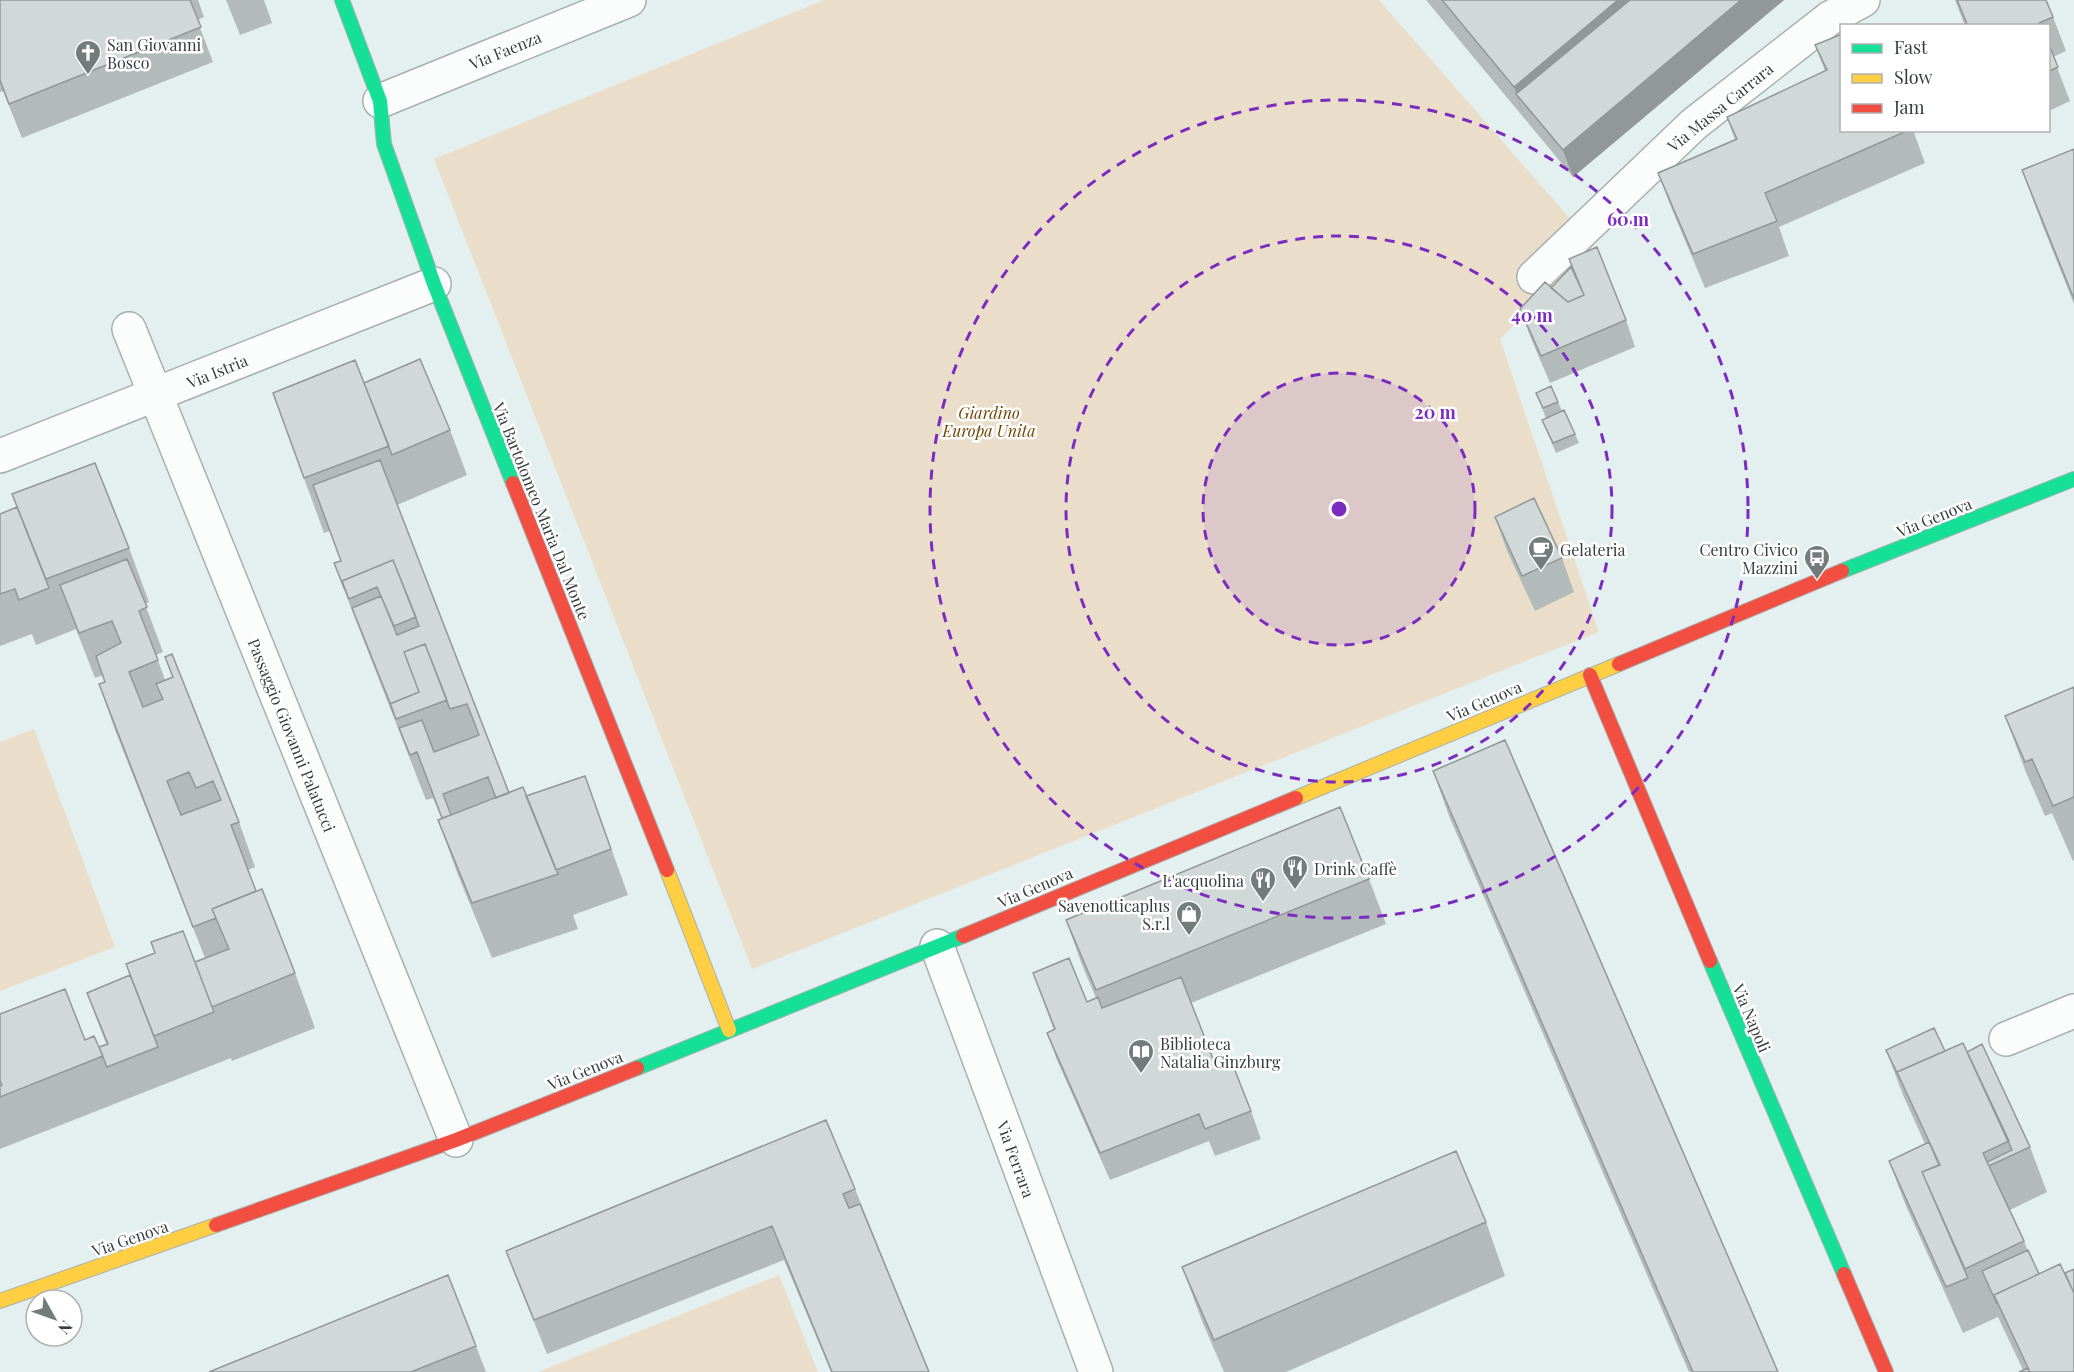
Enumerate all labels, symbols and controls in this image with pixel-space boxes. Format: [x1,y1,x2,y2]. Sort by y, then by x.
legend [1840,24,2050,132]
street label: Via Faenza [465,26,544,74]
place label: San Giovanni Bosco [107,34,202,73]
text: Fast [1894,35,1928,59]
church icon: San Giovanni Bosco [73,38,103,76]
street label: Via Massa Carrara [1662,58,1777,157]
text: Slow [1894,65,1932,89]
text: Jam [1893,95,1924,119]
text: 60 m [1607,207,1650,231]
text: 40 m [1511,303,1554,327]
street label: Via Istria [182,349,251,393]
street label: Via Bartolomeo Maria Dal Monte [488,398,595,623]
text: 20 m [1414,400,1456,424]
park label: Giardino Europa Unita [941,402,1036,441]
street label: Via Genova [1892,492,1975,542]
centre of rings [1329,499,1349,519]
cafe icon: Gelateria [1526,534,1556,572]
place label: Gelateria [1560,539,1625,560]
place label: Centro Civico Mazzini [1699,539,1798,578]
bus stop icon: Centro Civico Mazzini [1802,543,1832,581]
street label: Passaggio Giovanni Palatucci [244,635,341,835]
street label: Via Genova [1442,676,1525,727]
restaurant icon: Drink Caffè [1280,853,1310,891]
place label: Drink Caffè [1314,858,1397,879]
street label: Via Genova [993,862,1076,913]
restaurant icon: L'acquolina [1248,865,1278,903]
place label: L'acquolina [1162,870,1244,891]
place label: Savenotticaplus S.r.l [1058,895,1170,934]
shop icon: Savenotticaplus S.r.l [1174,899,1204,937]
street label: Via Napoli [1728,980,1776,1056]
place label: Biblioteca Natalia Ginzburg [1160,1033,1281,1072]
library icon: Biblioteca Natalia Ginzburg [1126,1037,1156,1075]
street label: Via Genova [543,1045,626,1095]
street label: Via Ferrara [992,1117,1040,1200]
street label: Via Genova [88,1215,171,1261]
north arrow [24,1288,84,1348]
text: N [54,1317,78,1339]

